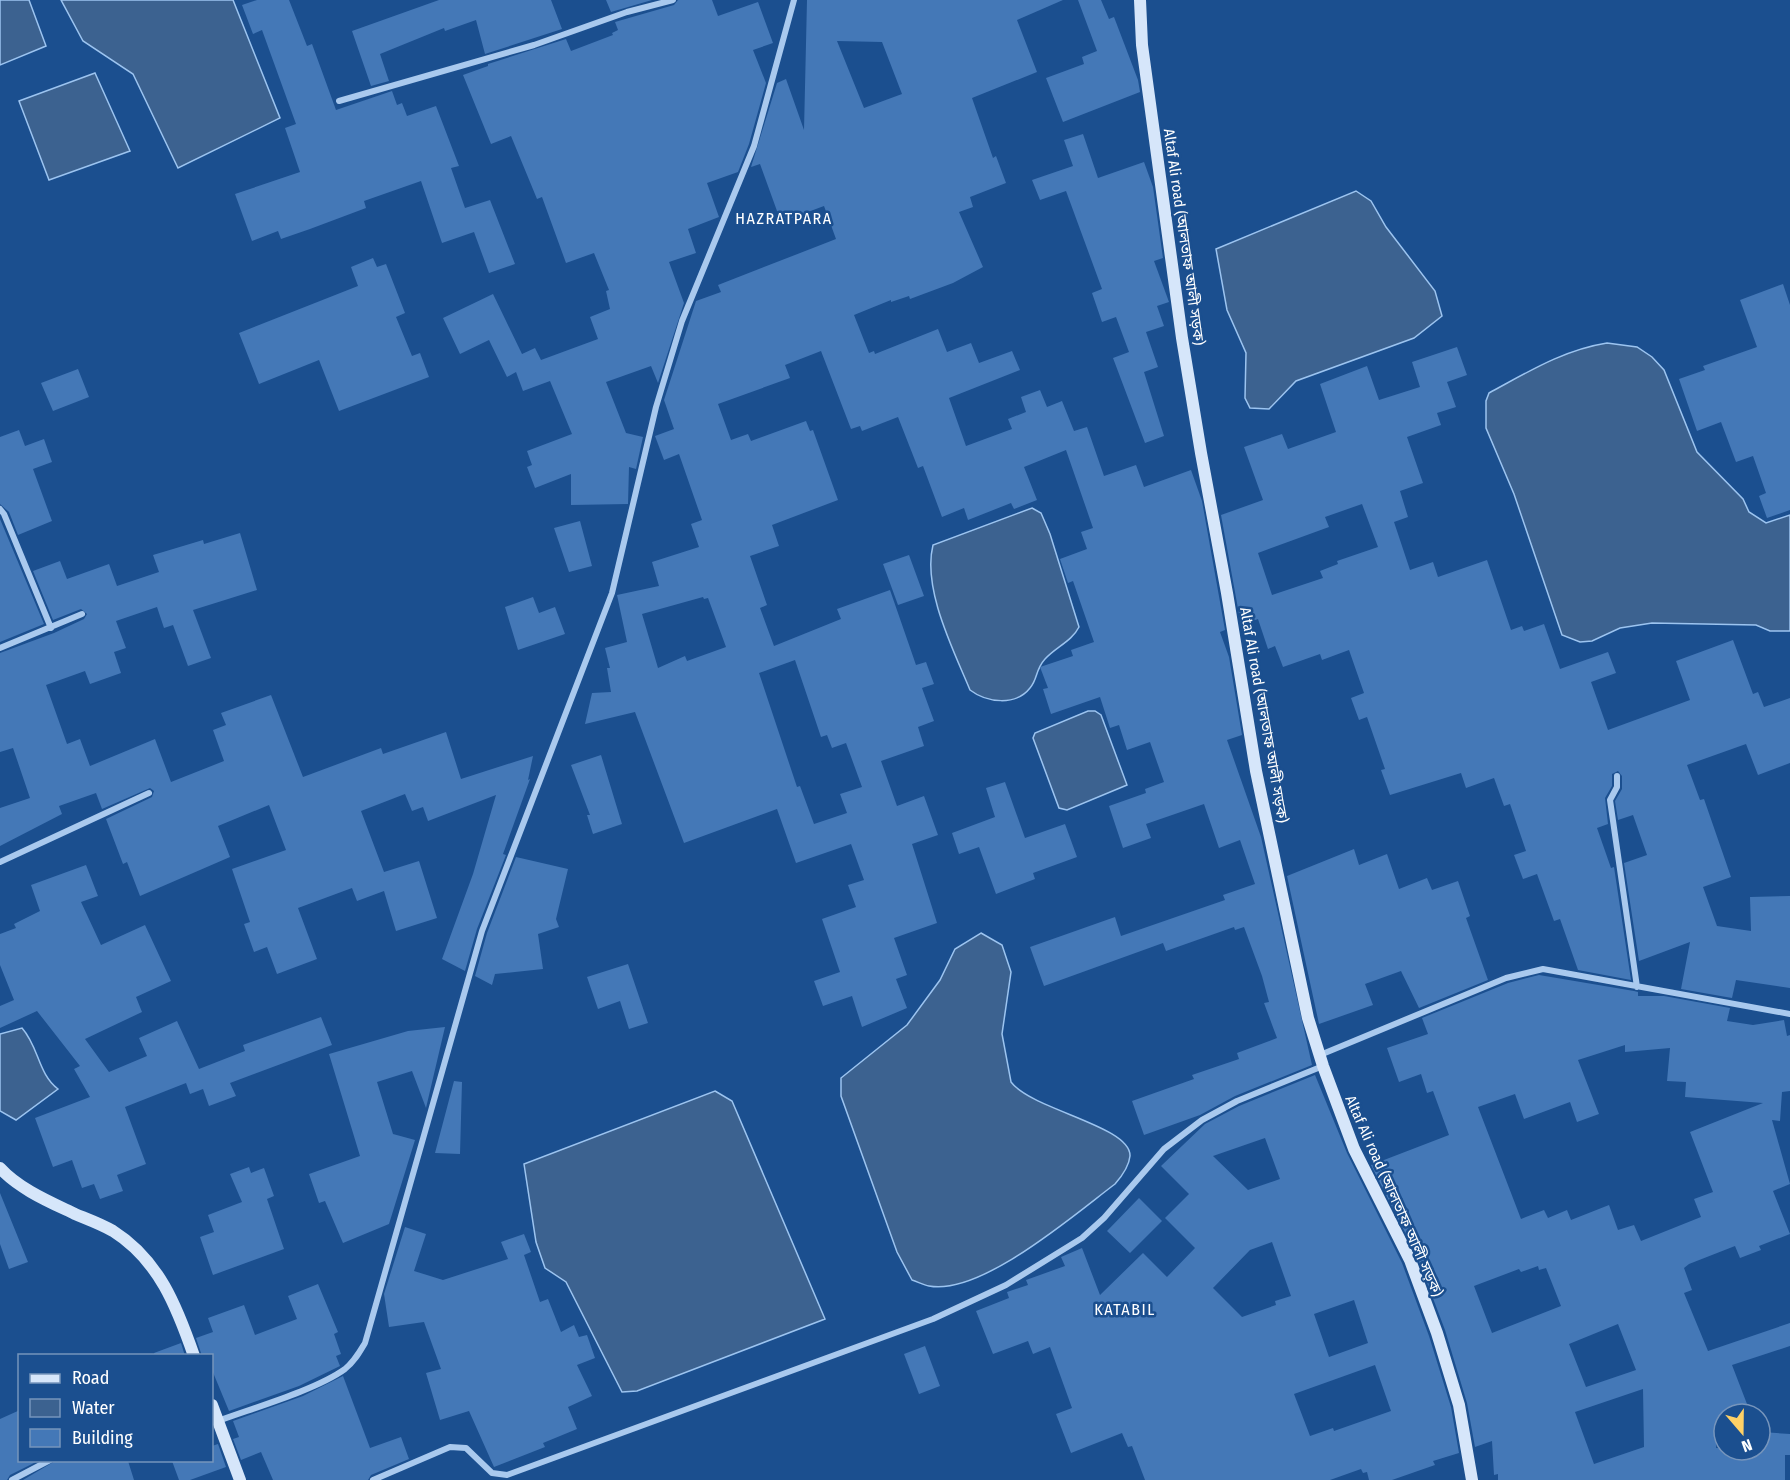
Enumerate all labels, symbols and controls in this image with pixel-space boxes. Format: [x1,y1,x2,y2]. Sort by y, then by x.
street label: Altaf Ali road (আলতাফ আলী সড়ক) [1160,128,1208,346]
district label: HAZRATPARA [735,209,833,228]
street label: Altaf Ali road (আলতাফ আলী সড়ক) [1236,606,1292,824]
street label: Altaf Ali road (আলতাফ আলী সড়ক) [1341,1092,1447,1300]
district label: KATABIL [1094,1300,1156,1319]
legend [18,1354,213,1462]
text: Road [72,1367,109,1389]
text: Water [72,1397,115,1419]
north arrow [1712,1402,1772,1462]
text: Building [72,1427,133,1449]
text: N [1739,1435,1755,1456]

